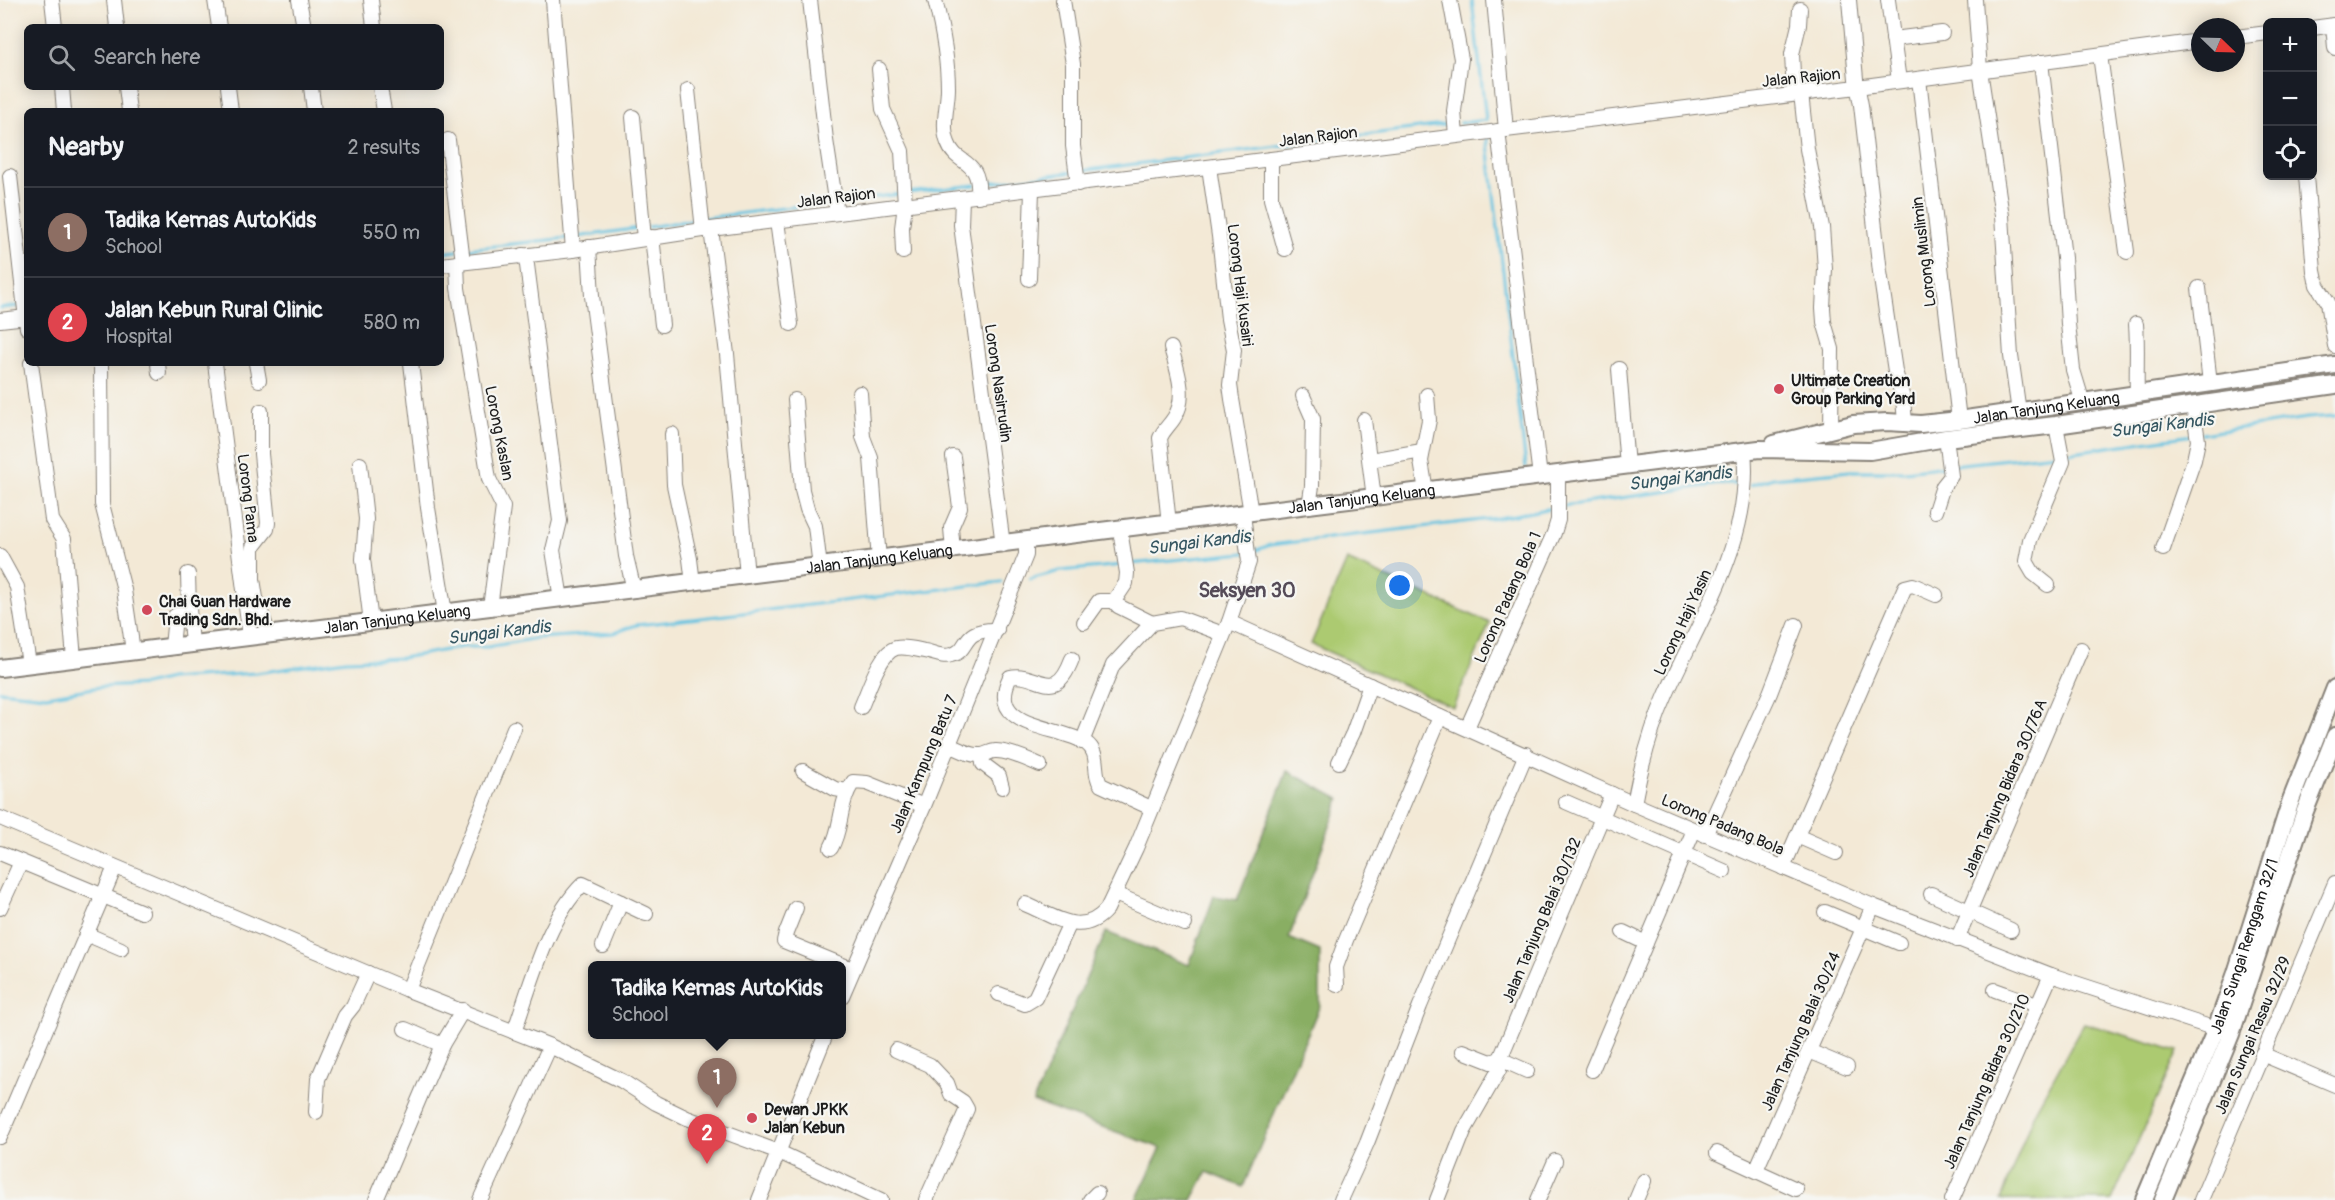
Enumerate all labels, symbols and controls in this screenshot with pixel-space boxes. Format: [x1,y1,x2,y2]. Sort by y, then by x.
north arrow [2191,18,2245,72]
map controls [2263,18,2317,180]
button: + [2263,18,2317,72]
search box [24,24,444,90]
icon: search [45,41,78,74]
text: Search here [93,43,200,71]
street label: Jalan Rajion [1761,64,1841,92]
button: − [2263,72,2317,126]
street label: Jalan Rajion [1278,122,1359,152]
button: locate [2263,126,2317,180]
text: Nearby [48,131,124,163]
text: 2 results [348,135,420,160]
street label: Jalan Rajion [796,183,877,213]
street label: Lorong Muslimin [1907,196,1941,308]
text: Tadika Kemas AutoKids [105,206,316,234]
text: 1 [64,220,71,245]
text: 550 m [363,220,420,245]
street label: Lorong Haji Kusairi [1223,223,1257,348]
text: School [105,234,162,259]
text: Jalan Kebun Rural Clinic [105,296,323,324]
text: 2 [62,310,73,335]
text: 580 m [363,310,420,335]
street label: Lorong Nasirrudin [980,323,1016,444]
text: Hospital [105,324,172,349]
place label: Ultimate Creation Group Parking Yard [1791,371,1915,409]
marker: Ultimate Creation Group Parking Yard [1772,382,1786,396]
street label: Lorong Kaslan [480,384,518,482]
street label: Jalan Tanjung Keluang [1972,388,2121,429]
water label: Sungai Kandis [2109,408,2217,443]
street label: Lorong Pama [233,453,263,544]
water label: Sungai Kandis [1627,461,1735,496]
street label: Jalan Tanjung Keluang [1287,480,1436,519]
water label: Sungai Kandis [1146,525,1254,560]
street label: Lorong Padang Bola 1 [1470,529,1546,666]
street label: Jalan Tanjung Keluang [805,540,954,579]
street label: Lorong Haji Yasin [1650,566,1716,679]
your location [1385,571,1414,600]
district label: Seksyen 30 [1198,578,1296,603]
place label: Chai Guan Hardware Trading Sdn. Bhd. [158,592,292,630]
street label: Jalan Tanjung Keluang [322,601,472,639]
marker: Chai Guan Hardware Trading Sdn. Bhd. [140,603,154,617]
water label: Sungai Kandis [446,615,554,650]
street label: Jalan Kampung Batu 7 [886,692,962,837]
street label: Jalan Tanjung Bidara 30/76A [1958,696,2052,881]
street label: Lorong Padang Bola [1658,790,1787,860]
street label: Jalan Tanjung Balai 30/132 [1498,834,1586,1006]
street label: Jalan Sungai Renggam 32/1 [2206,856,2283,1037]
street label: Jalan Tanjung Balai 30/24 [1757,949,1845,1114]
street label: Jalan Sungai Rasau 32/29 [2211,953,2295,1118]
popup [588,961,846,1039]
text: Tadika Kemas AutoKids [611,974,823,1002]
street label: Jalan Tanjung Bidara 30/210 [1939,991,2035,1172]
text: School [611,1002,669,1027]
pin: 1 [698,1058,736,1108]
place label: Dewan JPKK Jalan Kebun [764,1100,848,1138]
marker: Dewan JPKK Jalan Kebun [745,1111,759,1125]
pin: 2 [688,1114,726,1164]

